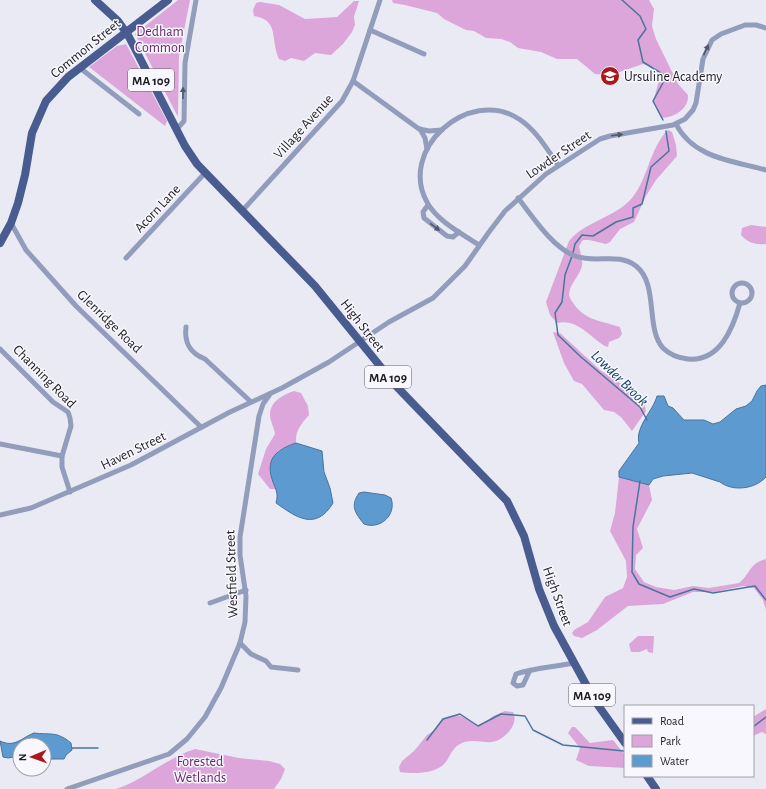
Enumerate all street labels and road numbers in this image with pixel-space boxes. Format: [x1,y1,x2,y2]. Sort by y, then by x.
street label: Common Street [48,16,124,81]
road number: MA 109 [128,69,174,91]
street label: Village Avenue [271,92,336,161]
street label: Lowder Street [524,128,594,182]
street label: Acorn Lane [132,182,183,235]
street label: Glenridge Road [74,288,144,356]
street label: High Street [338,297,387,355]
street label: Channing Road [10,342,79,411]
road number: MA 109 [365,366,411,388]
street label: Haven Street [99,429,169,473]
street label: Westfield Street [223,529,241,618]
street label: High Street [540,565,574,629]
road number: MA 109 [569,684,615,706]

